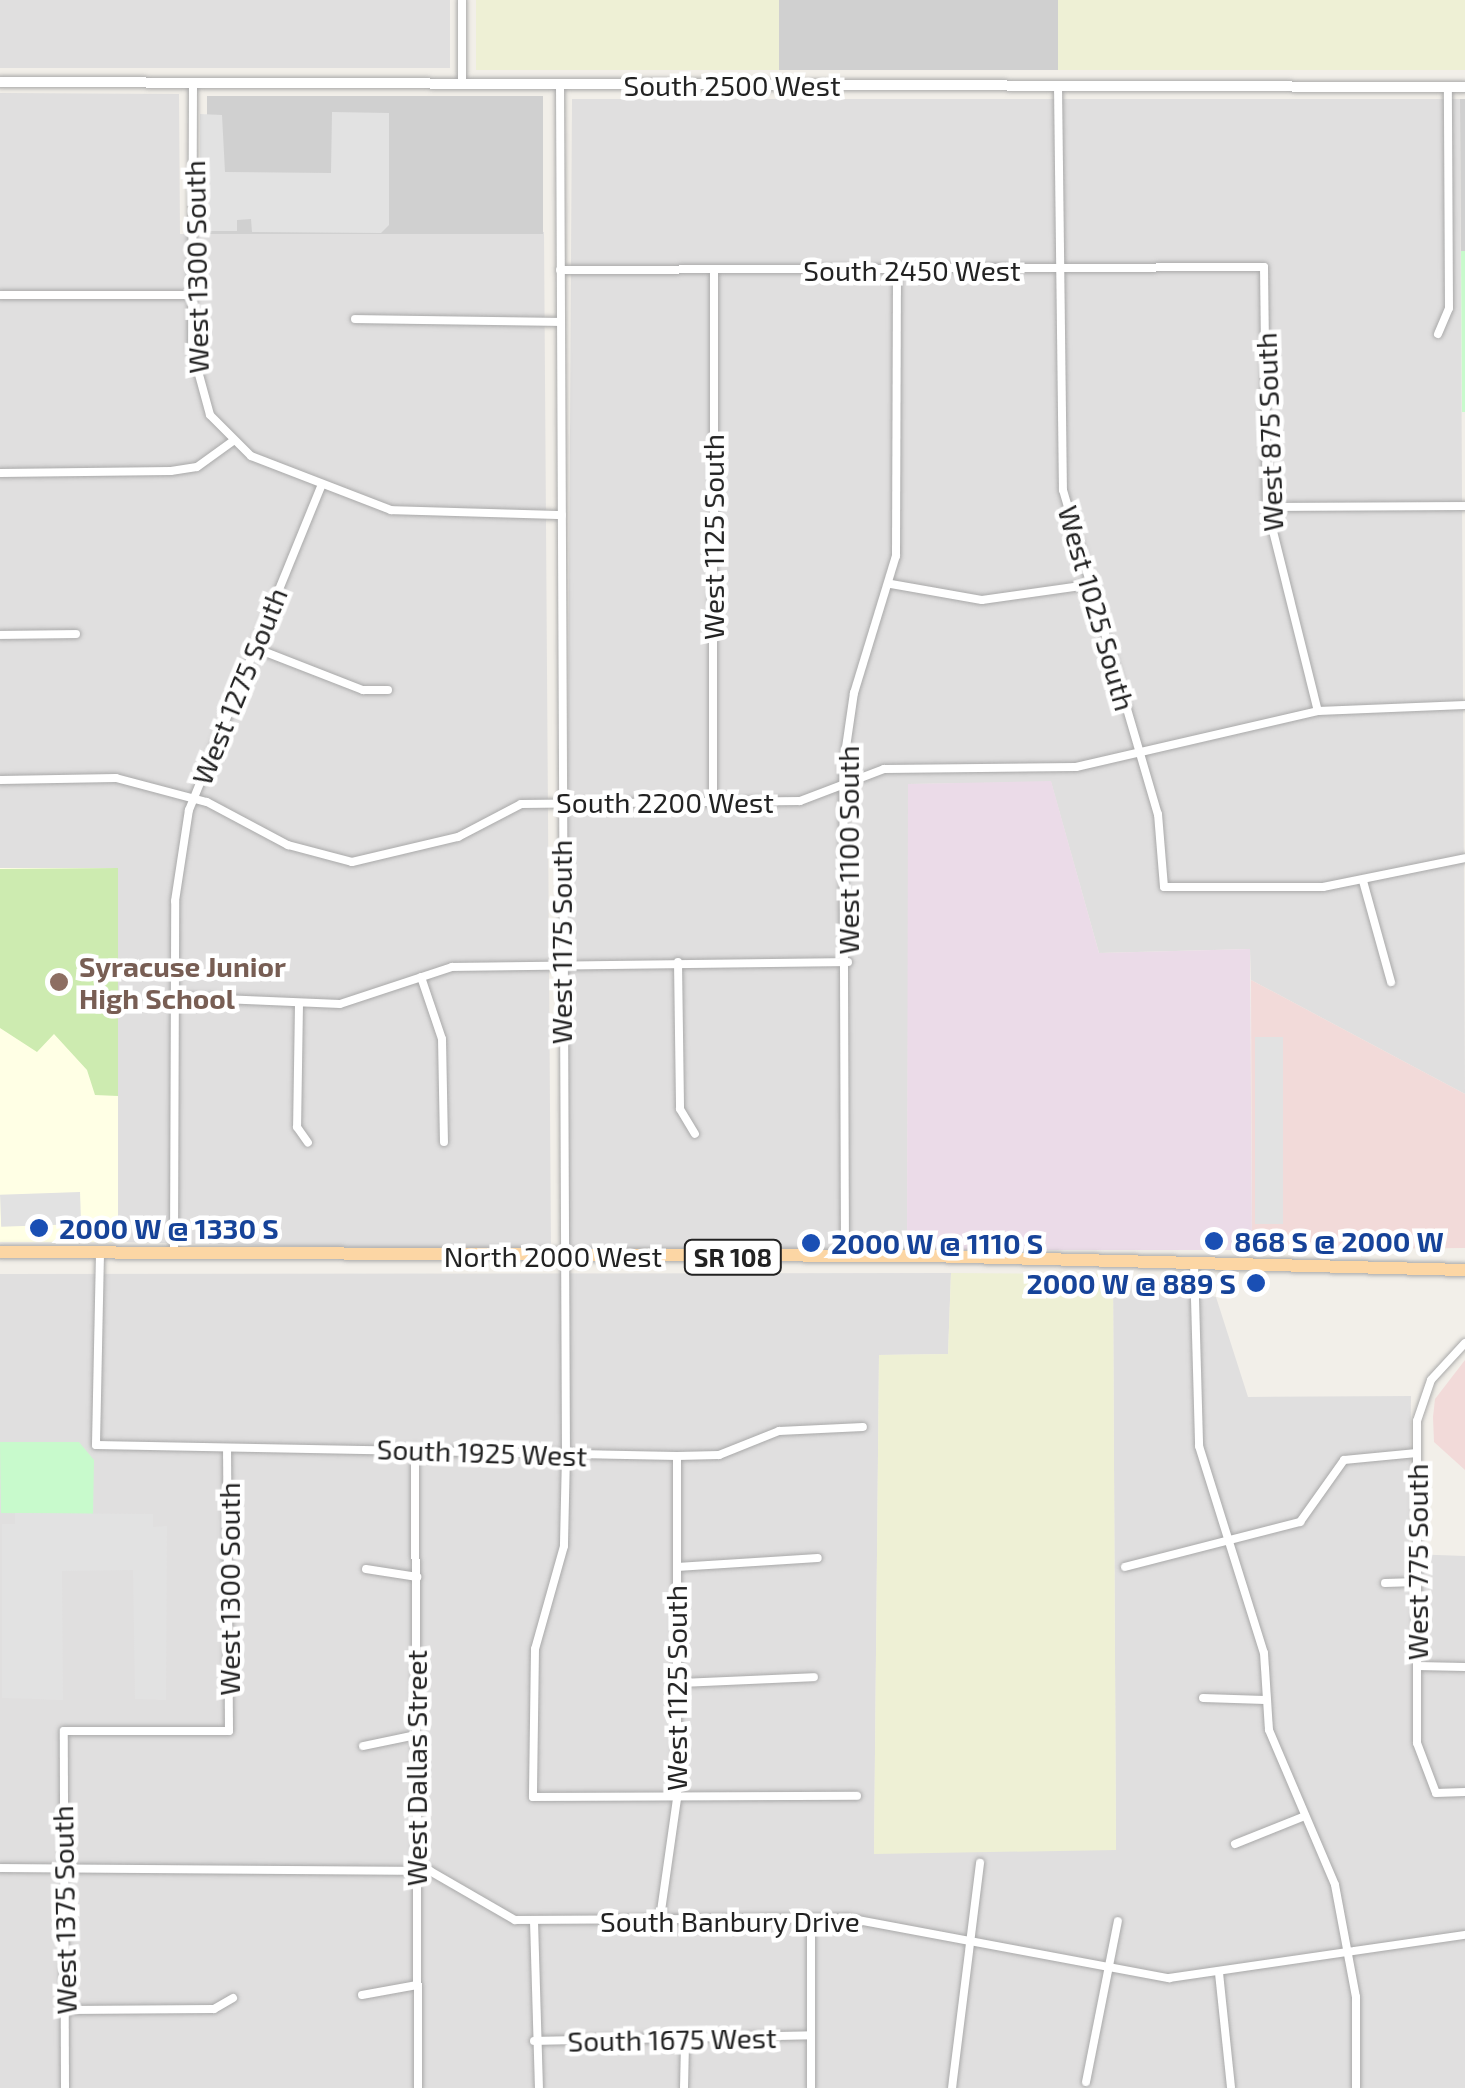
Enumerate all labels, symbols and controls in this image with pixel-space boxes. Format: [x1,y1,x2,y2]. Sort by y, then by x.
street label: South 2500 West [623,68,841,102]
street label: West 1300 South [177,160,215,374]
street label: South 2450 West [803,253,1021,287]
street label: West 875 South [1249,332,1289,532]
street label: West 1125 South [696,434,730,640]
street label: West 1025 South [1052,502,1142,714]
street label: West 1275 South [184,583,294,789]
street label: West 1100 South [831,745,865,955]
street label: South 2200 West [556,785,774,819]
street label: West 1175 South [544,840,578,1044]
place label: Syracuse Junior High School [79,949,287,1015]
marker: Syracuse Junior High School [48,971,70,993]
place label: 2000 W @ 1330 S [59,1211,279,1245]
marker: 2000 W @ 1330 S [28,1217,50,1239]
place label: 868 S @ 2000 W [1234,1224,1444,1258]
place label: 2000 W @ 1110 S [831,1226,1043,1260]
marker: 868 S @ 2000 W [1203,1230,1225,1252]
marker: 2000 W @ 1110 S [800,1232,822,1254]
road number: SR 108 [683,1237,783,1277]
street label: North 2000 West [444,1239,662,1273]
place label: 2000 W @ 889 S [1026,1266,1236,1300]
marker: 2000 W @ 889 S [1245,1272,1267,1294]
street label: South 1925 West [376,1432,588,1472]
street label: West 775 South [1400,1464,1434,1660]
street label: West 1300 South [212,1482,246,1696]
street label: West 1125 South [659,1585,693,1791]
street label: West Dallas Street [399,1650,433,1886]
street label: West 1375 South [45,1805,83,2015]
street label: South Banbury Drive [600,1904,860,1938]
street label: South 1675 West [567,2020,777,2058]

